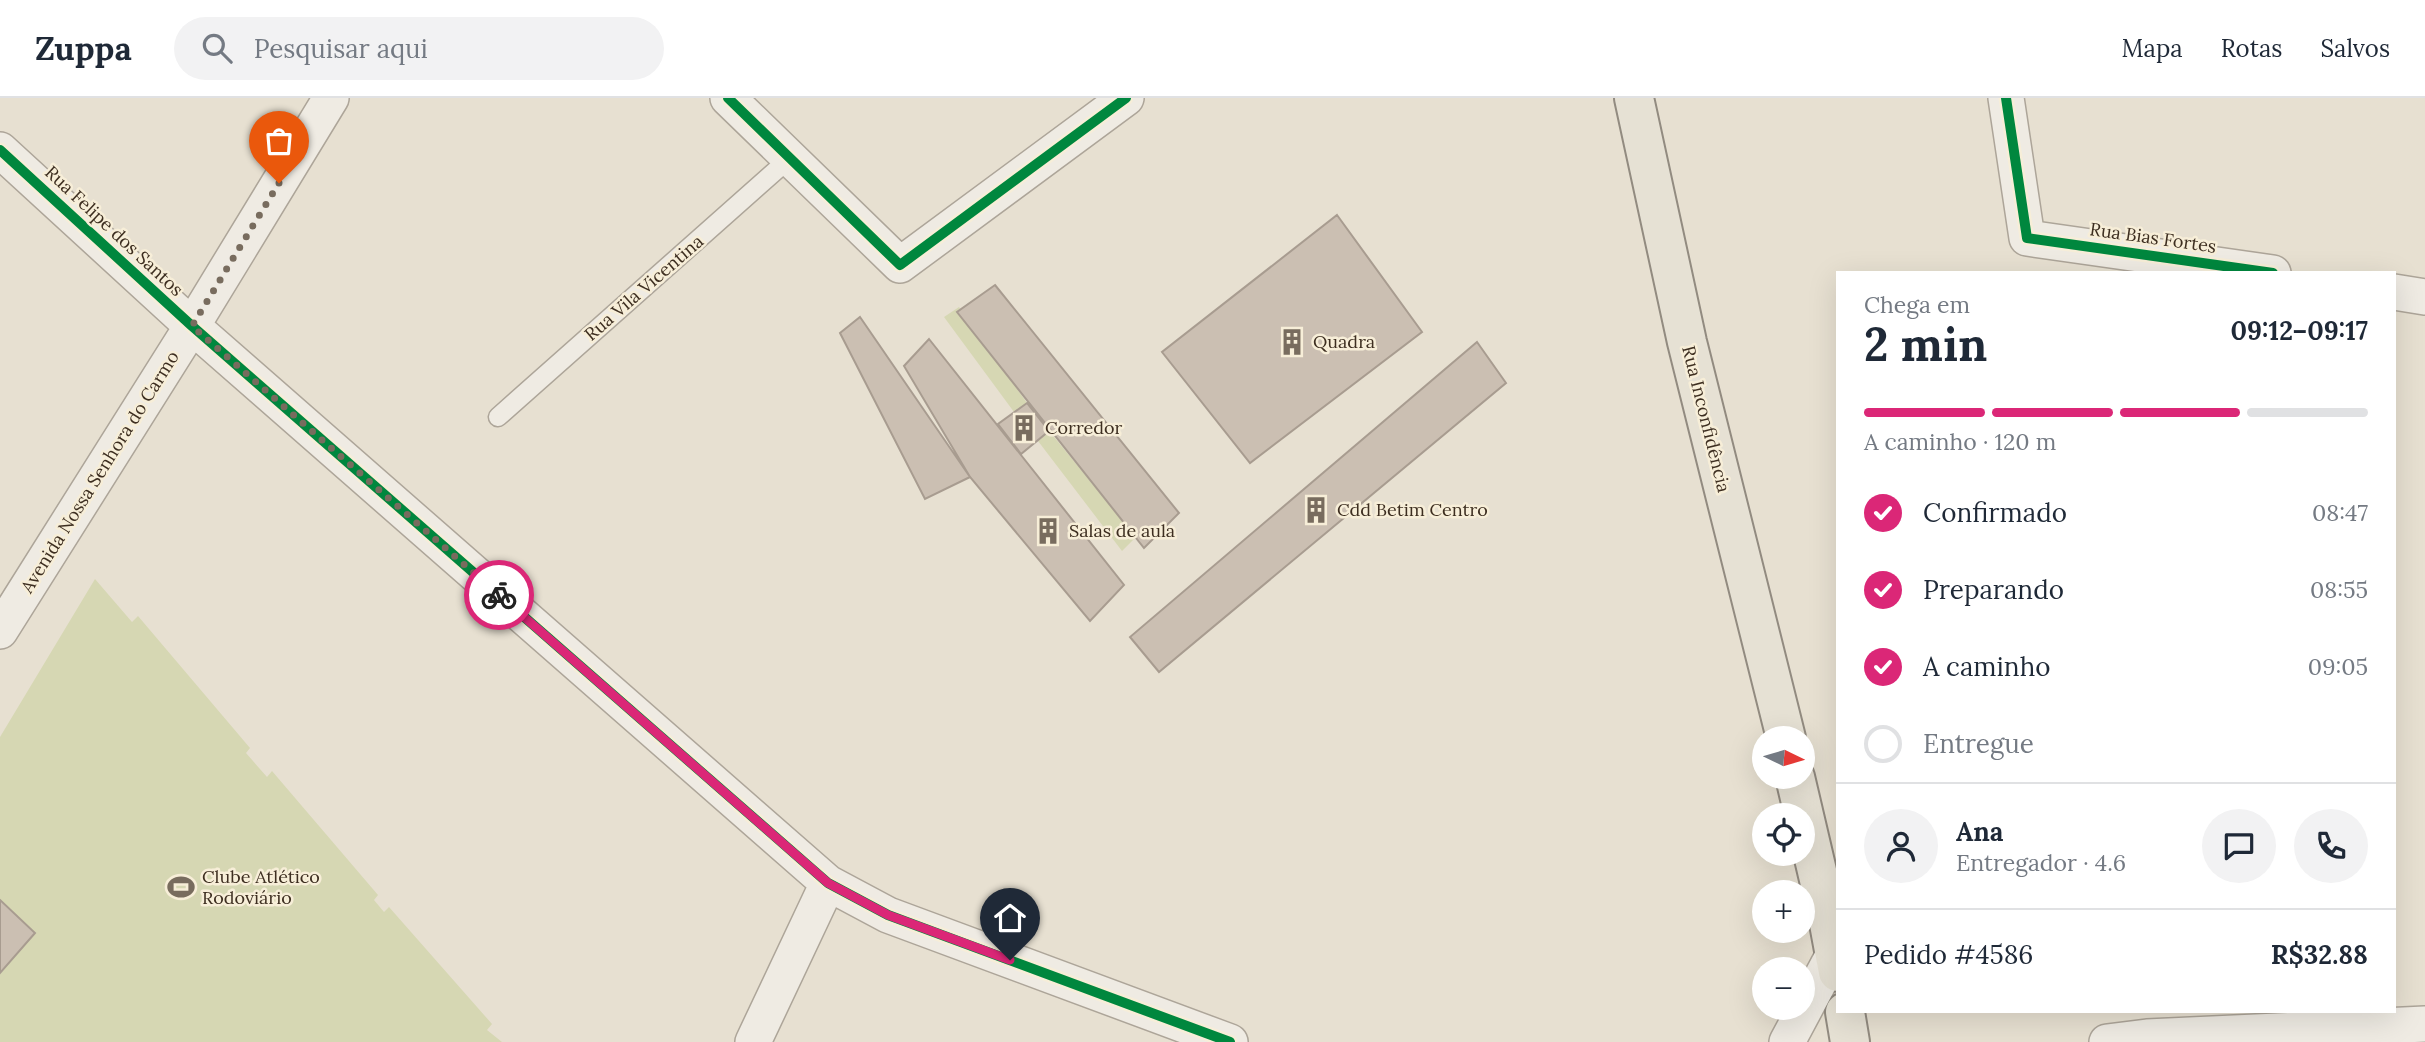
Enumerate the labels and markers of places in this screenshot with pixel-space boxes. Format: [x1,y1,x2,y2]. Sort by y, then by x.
pin [249,111,309,183]
building icon: Quadra [1277,327,1307,357]
place label: Quadra [1313,330,1375,353]
building icon: Corredor [1009,413,1039,443]
place label: Corredor [1045,416,1123,439]
building icon: Cdd Betim Centro [1301,495,1331,525]
place label: Cdd Betim Centro [1337,498,1488,521]
building icon: Salas de aula [1033,516,1063,546]
place label: Salas de aula [1069,519,1175,542]
place label: Clube Atlético Rodoviário [202,865,320,909]
sports icon: Clube Atlético Rodoviário [166,872,196,902]
pin [980,888,1040,960]

